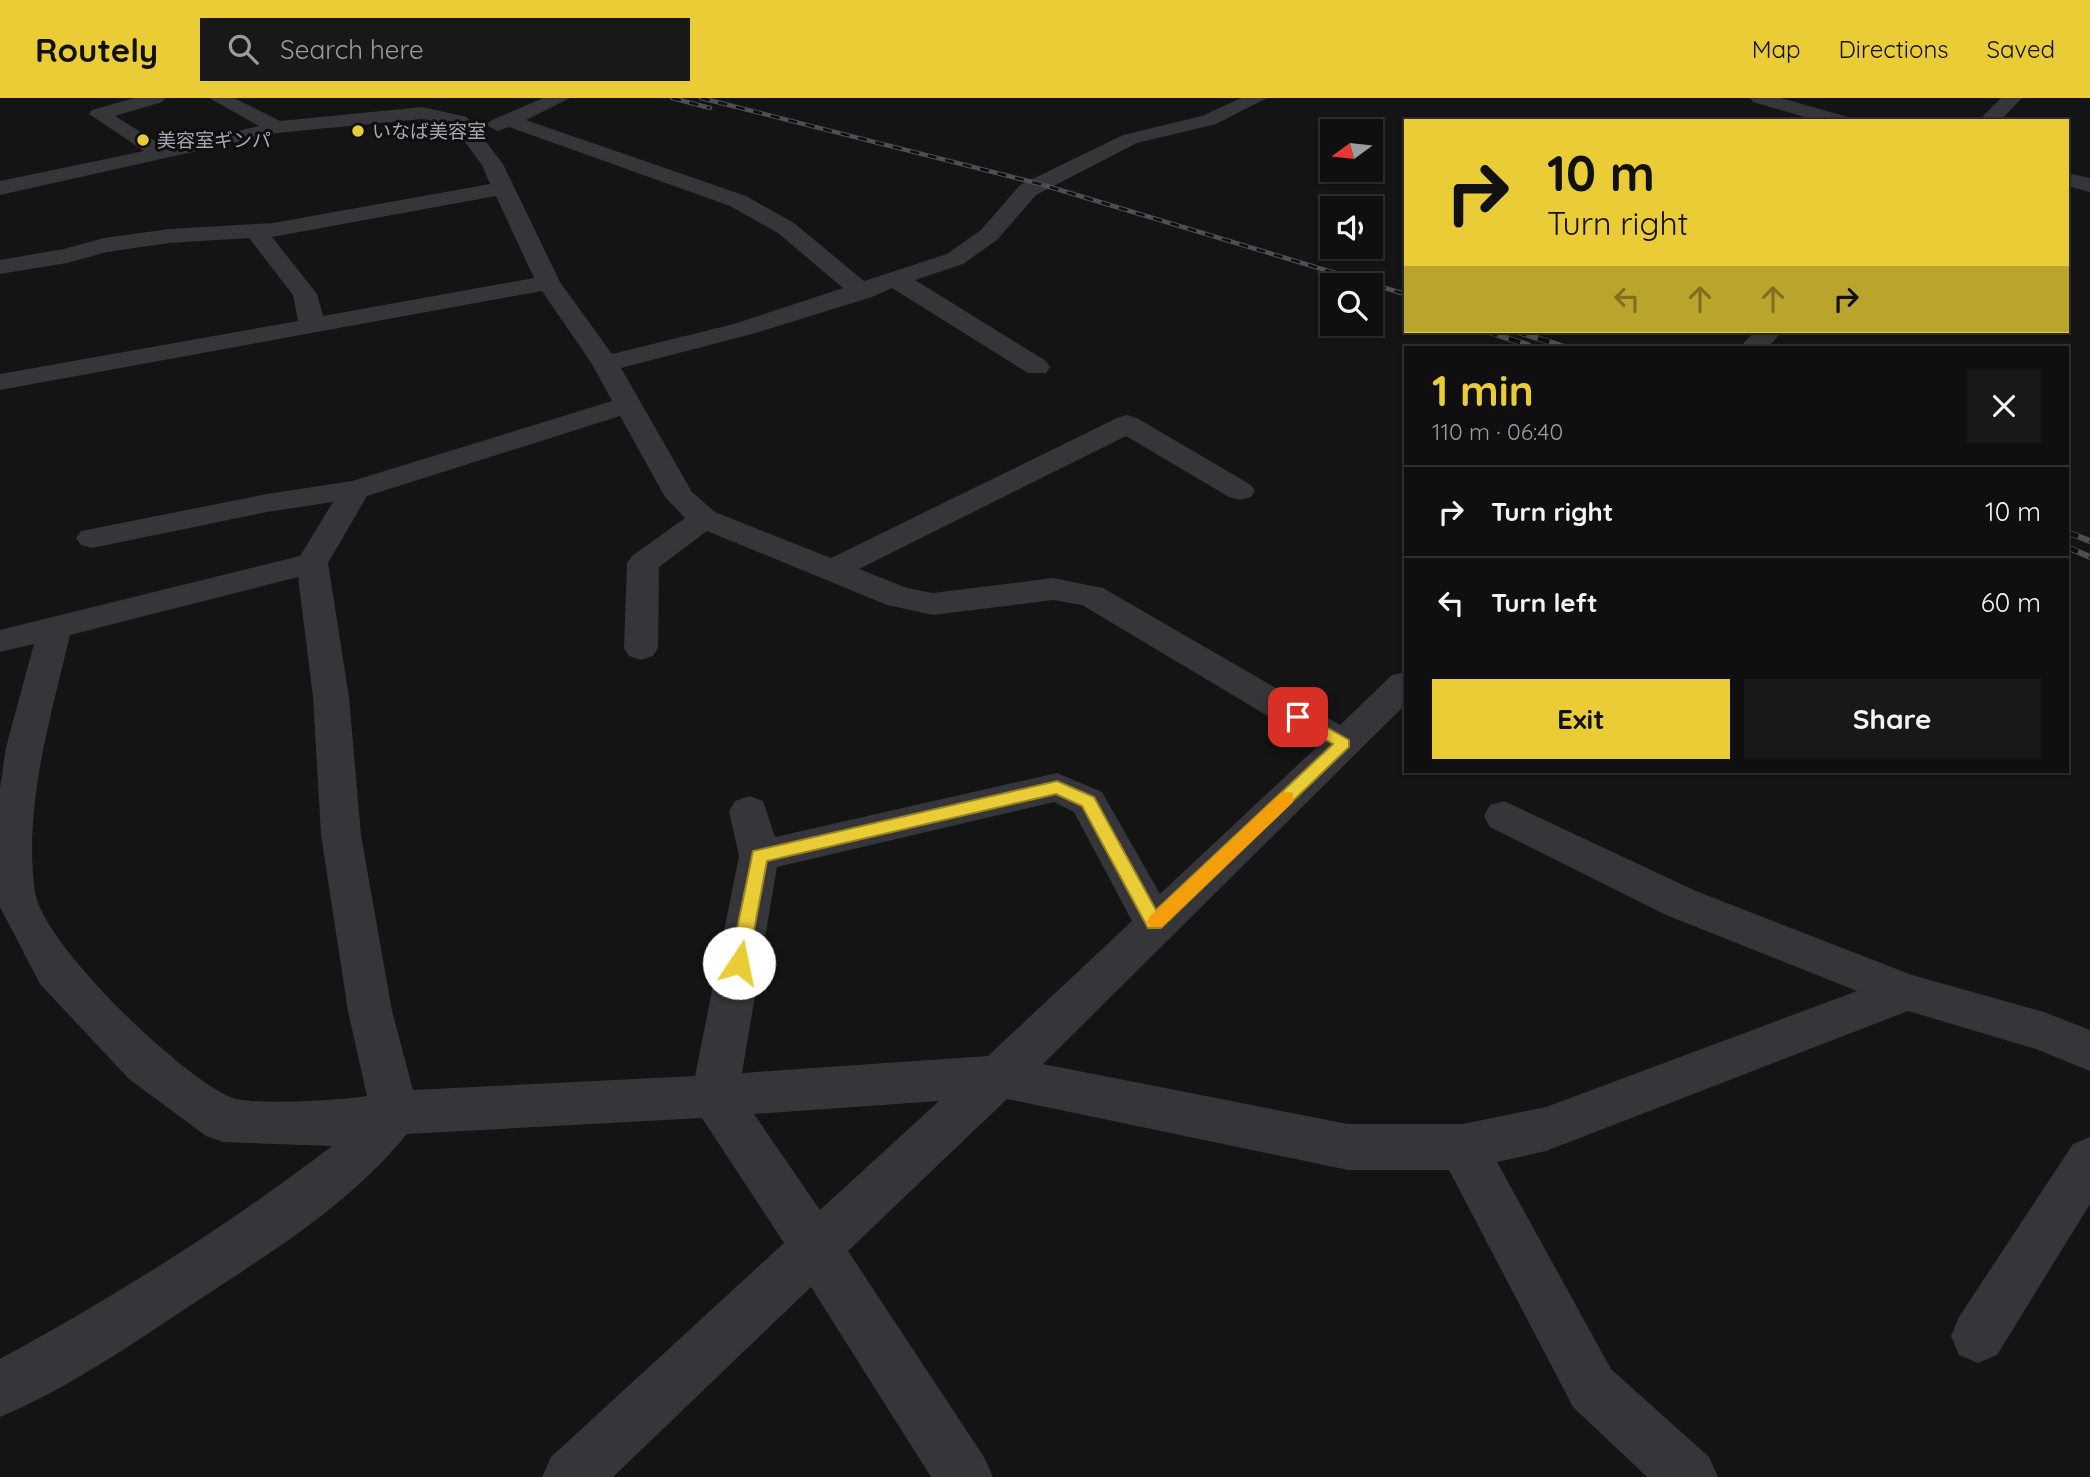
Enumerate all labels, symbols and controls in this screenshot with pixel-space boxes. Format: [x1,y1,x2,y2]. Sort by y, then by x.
search box [200,18,690,81]
text: Routely [35,29,158,70]
icon: search [224,30,262,68]
text: Search here [280,33,424,66]
text: Map [1752,34,1801,64]
text: Directions [1839,34,1949,64]
text: Saved [1987,34,2055,64]
place label: いなば美容室 [372,119,486,143]
north arrow [1320,119,1382,182]
map controls [1320,119,1383,336]
marker: いなば美容室 [350,123,366,139]
place label: 美容室ギンパ [157,128,271,152]
marker: 美容室ギンパ [135,132,151,148]
text: 10 m [1547,142,1655,203]
icon: right [1432,147,1523,238]
button: sound [1320,196,1383,259]
text: Turn right [1547,203,1688,243]
button: search [1320,273,1383,336]
icon: left [1608,280,1646,318]
icon: ahead [1681,280,1719,318]
icon: ahead [1754,280,1792,318]
icon: right [1827,280,1865,318]
text: 1 min [1432,364,1534,417]
button: close [1967,369,2041,443]
text: 110 m · 06:40 [1432,417,1563,446]
icon: right [1432,493,1470,531]
text: Turn right [1491,495,1613,528]
text: 10 m [1985,495,2041,528]
icon: left [1432,584,1470,622]
text: Turn left [1491,586,1598,619]
text: 60 m [1981,586,2041,619]
button: Exit [1432,679,1730,759]
button: Share [1744,679,2041,759]
pin [1268,687,1328,747]
icon: arrive [1279,698,1317,736]
position arrow [702,926,776,1000]

